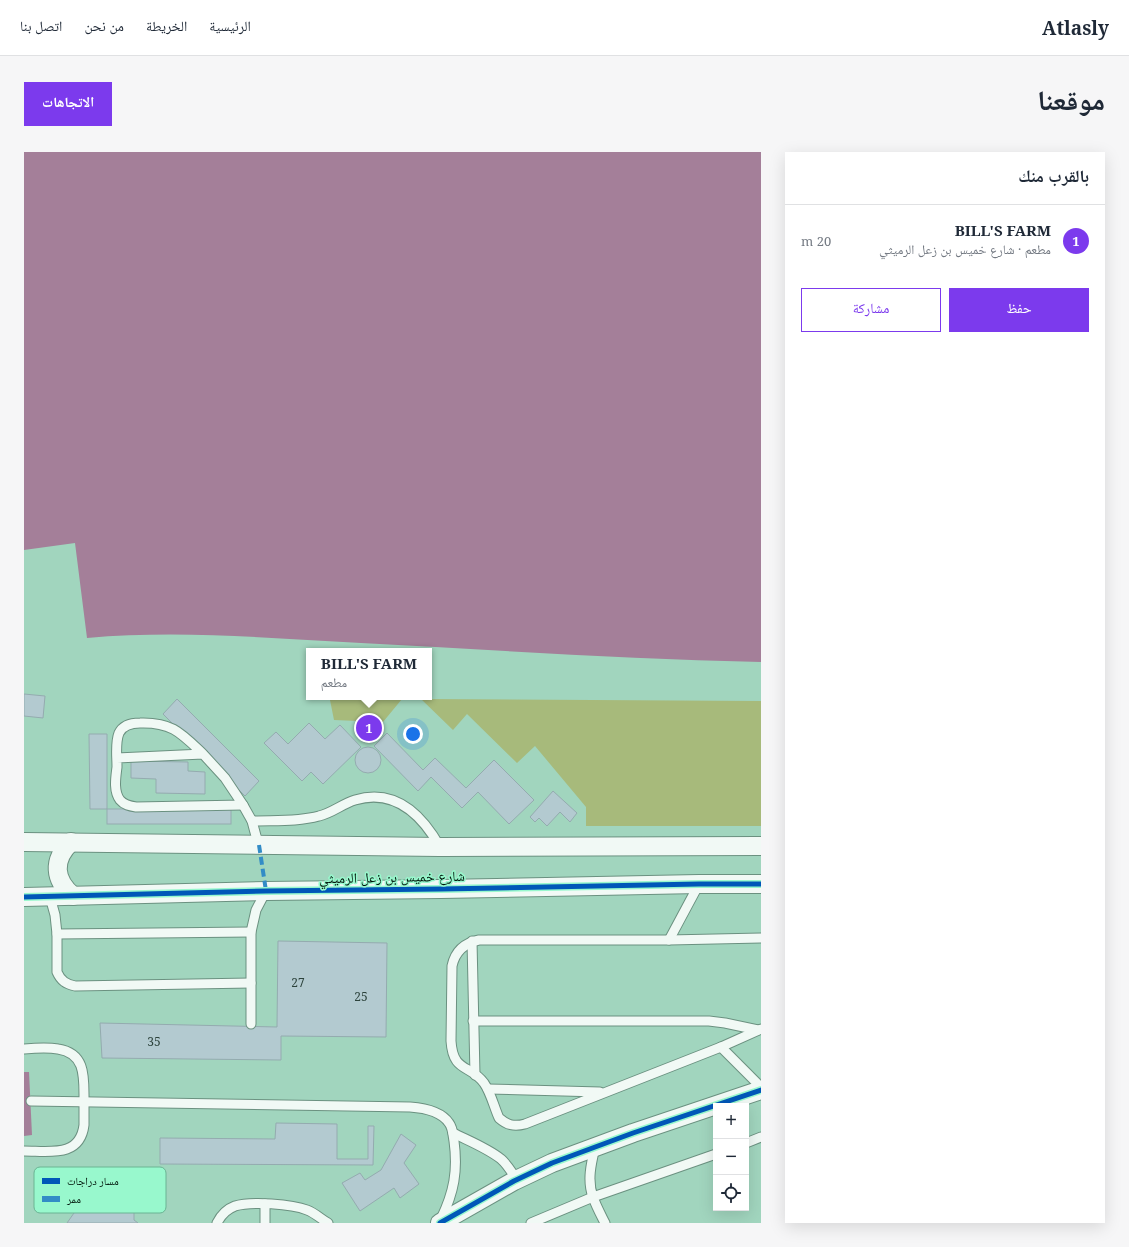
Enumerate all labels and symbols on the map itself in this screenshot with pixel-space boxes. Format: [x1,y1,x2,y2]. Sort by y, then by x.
pin: 1 [356,713,382,743]
your location [403,724,423,744]
street label: شارع خميس بن زعل الرميثي [319,866,465,890]
house number: 27 [291,974,305,991]
house number: 25 [354,988,368,1005]
house number: 35 [147,1033,161,1050]
legend [34,1167,166,1213]
text: مسار دراجات [67,1173,119,1188]
text: ممر [66,1191,81,1206]

